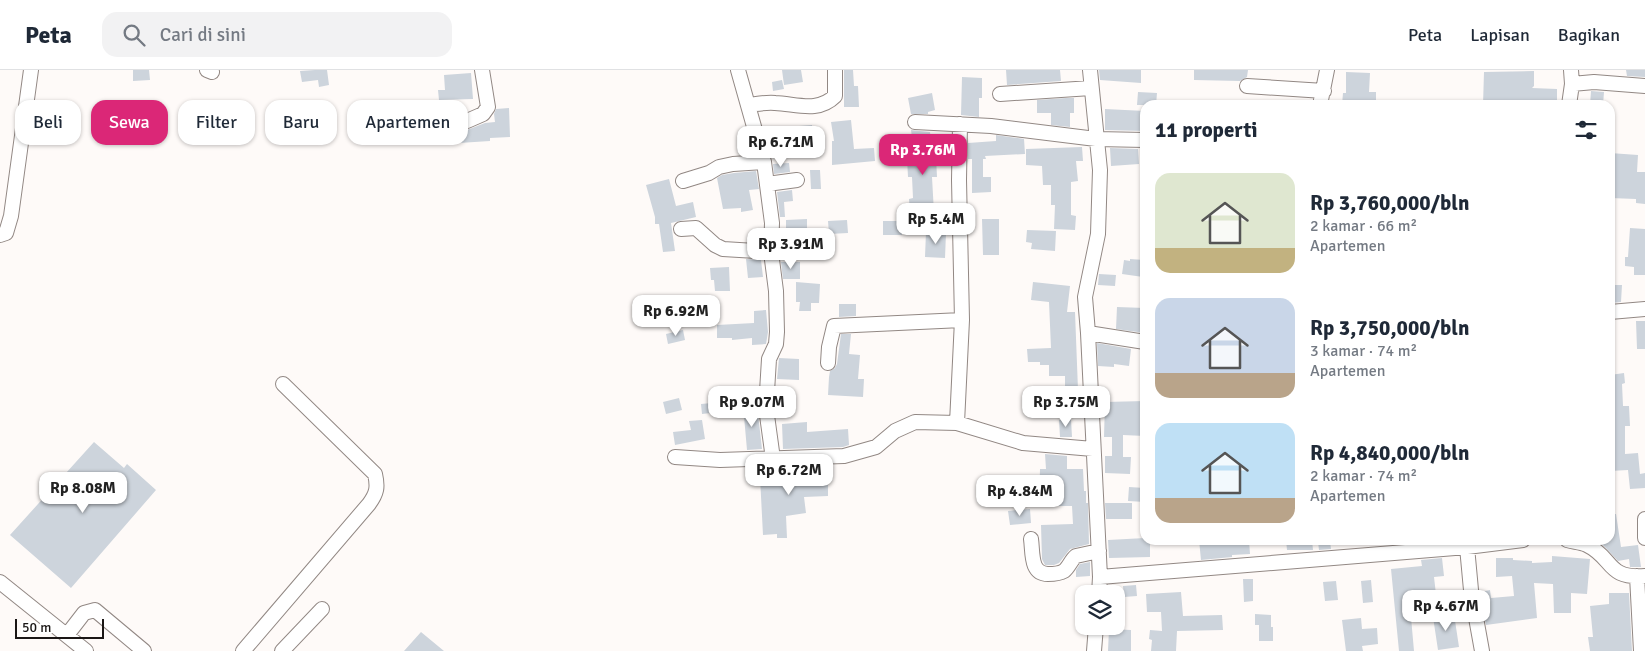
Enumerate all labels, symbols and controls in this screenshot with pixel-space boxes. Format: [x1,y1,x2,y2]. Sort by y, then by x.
search box [102,12,452,57]
text: Peta [25,20,72,50]
icon: search [120,21,148,49]
text: Cari di sini [160,23,246,47]
text: Peta [1408,24,1442,46]
text: Lapisan [1470,24,1530,46]
text: Bagikan [1558,24,1620,46]
chip: Beli [15,100,81,145]
chip: Sewa [91,100,168,145]
chip: Filter [178,100,255,145]
chip: Baru [265,100,337,145]
chip: Apartemen [347,100,468,145]
icon: filters [1572,116,1600,144]
text: 11 properti [1155,117,1258,143]
pin: Rp 6.71M [729,126,833,168]
text: Rp 6.71M [748,132,814,152]
pin: Rp 3.76M [871,134,975,176]
text: Rp 3.76M [890,140,956,160]
text: Rp 3,760,000/bln [1310,190,1469,216]
icon: home [1195,193,1255,253]
pin: Rp 5.4M [890,202,982,245]
text: Rp 5.4M [907,209,965,229]
text: 2 kamar · 66 m² [1310,216,1417,236]
pin: Rp 3.91M [739,228,843,270]
text: Rp 3.91M [758,234,824,254]
text: Apartemen [1310,236,1386,256]
pin: Rp 6.92M [624,294,728,337]
text: Rp 6.92M [643,301,709,321]
text: Rp 3,750,000/bln [1310,315,1469,341]
icon: home [1195,318,1255,378]
text: 3 kamar · 74 m² [1310,341,1417,361]
text: Apartemen [1310,361,1386,381]
pin: Rp 9.07M [700,386,804,428]
pin: Rp 3.75M [1014,386,1118,428]
text: Rp 9.07M [719,392,785,412]
text: Rp 3.75M [1033,392,1099,412]
text: Rp 4,840,000/bln [1310,440,1469,466]
icon: home [1195,443,1255,503]
pin: Rp 6.72M [737,454,841,496]
text: Rp 6.72M [756,460,822,480]
text: 2 kamar · 74 m² [1310,466,1417,486]
pin: Rp 8.08M [31,472,135,514]
pin: Rp 4.84M [968,474,1072,517]
text: Rp 8.08M [50,478,116,498]
text: Rp 4.84M [987,481,1053,501]
text: Apartemen [1310,486,1386,506]
map controls [1075,585,1125,635]
button: layers [1075,585,1125,635]
pin: Rp 4.67M [1394,590,1498,632]
text: Rp 4.67M [1413,596,1479,616]
scale bar [15,616,104,639]
text: 50 m [22,619,51,636]

